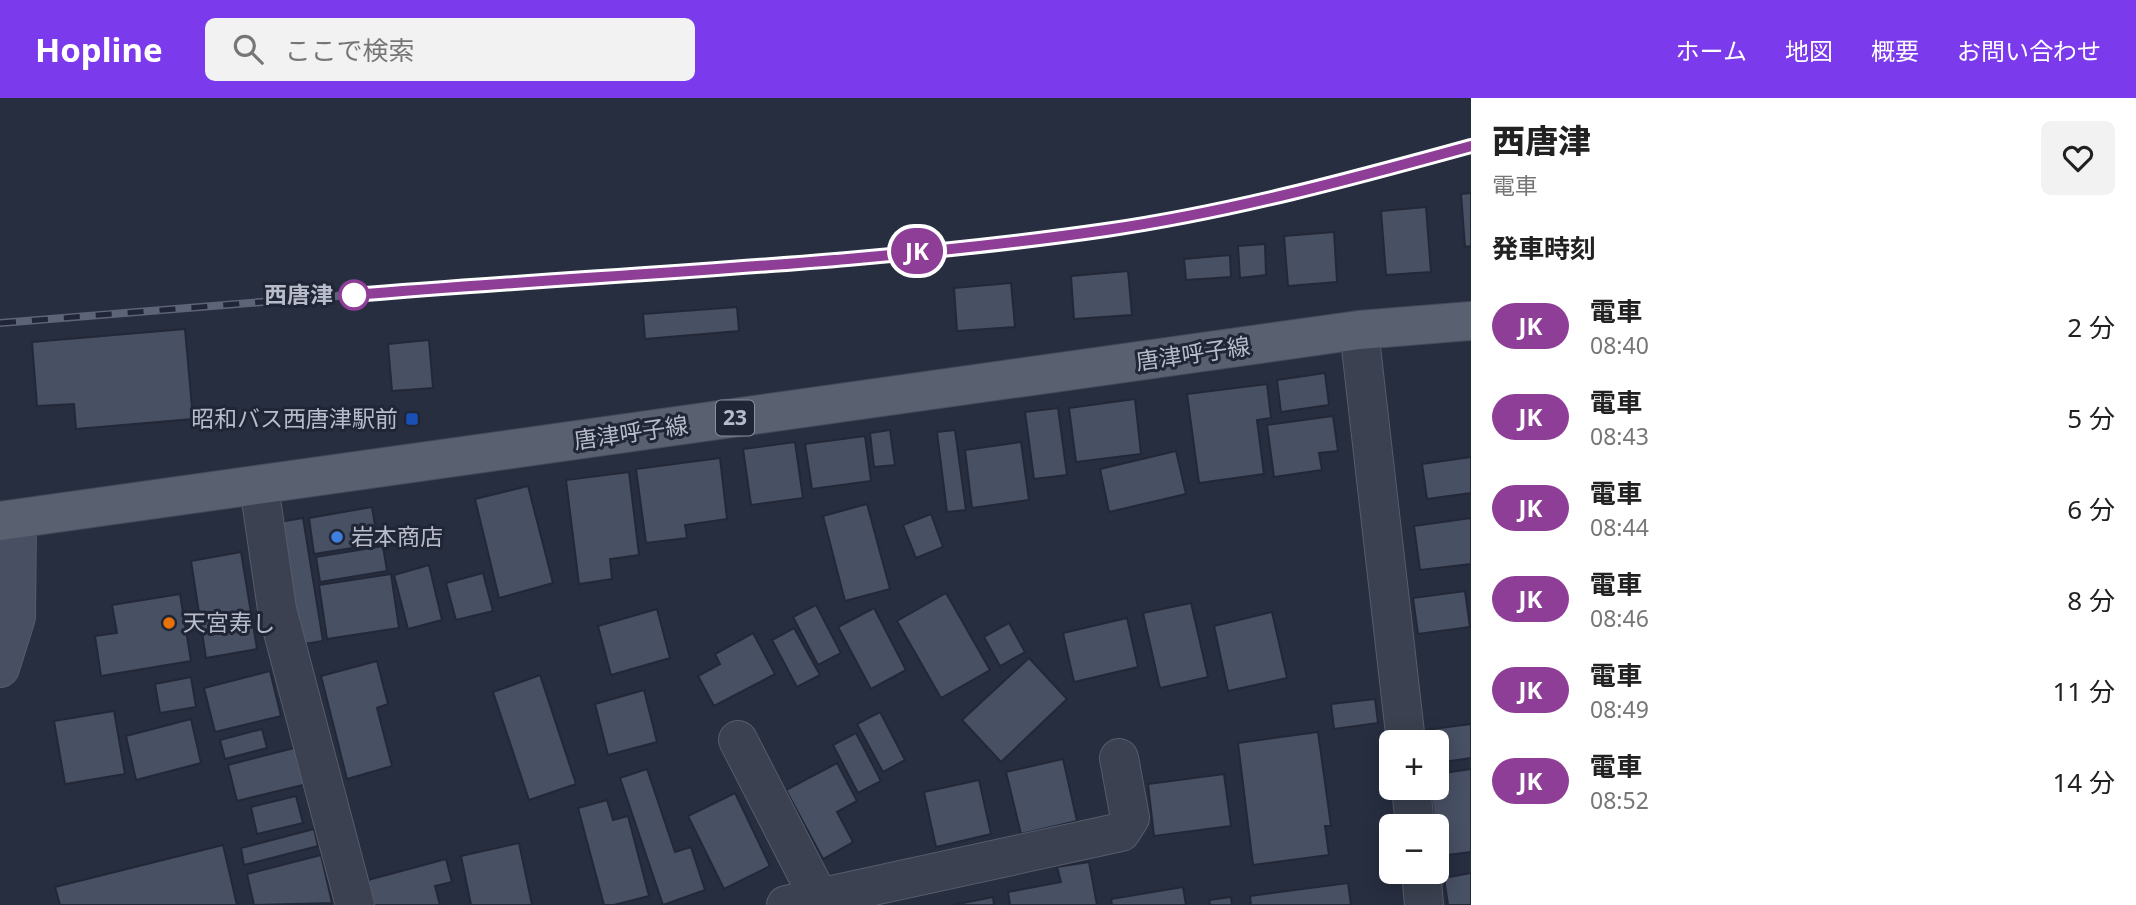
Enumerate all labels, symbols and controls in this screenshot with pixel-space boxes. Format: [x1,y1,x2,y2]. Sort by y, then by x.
search box [205,18,695,81]
text: Hopline [35,27,163,72]
icon: search [229,30,267,68]
text: ここで検索 [285,32,415,68]
text: ホーム [1676,34,1747,67]
text: 地図 [1785,34,1833,67]
text: 概要 [1871,34,1919,67]
text: お問い合わせ [1957,34,2101,67]
text: 西唐津 [1492,118,1591,163]
button: heart [2041,121,2115,195]
text: 電車 [1492,169,1538,201]
line badge: JK [886,228,948,274]
text: 発車時刻 [1492,230,1596,266]
text: JK [905,234,929,267]
place label: 西唐津 [264,278,333,310]
marker: 西唐津 [339,280,369,310]
text: 電車 [1590,293,1642,329]
text: JK [1519,309,1542,342]
text: 2 分 [2067,309,2115,345]
street label: 唐津呼子線 [1134,329,1252,377]
text: 08:40 [1590,329,1649,361]
text: 電車 [1590,384,1642,420]
road number: 23 [716,400,754,436]
text: JK [1519,400,1542,433]
text: 5 分 [2067,400,2115,436]
place label: 昭和バス西唐津駅前 [191,402,398,434]
street label: 唐津呼子線 [572,408,690,456]
marker: 昭和バス西唐津駅前 [404,411,420,427]
text: 08:43 [1590,420,1649,452]
text: 電車 [1590,475,1642,511]
text: JK [1519,491,1542,524]
text: 6 分 [2067,491,2115,527]
text: 08:44 [1590,511,1649,543]
place label: 岩本商店 [351,520,443,552]
marker: 岩本商店 [329,529,345,545]
text: 電車 [1590,566,1642,602]
text: JK [1519,582,1542,615]
text: 8 分 [2067,582,2115,618]
text: 08:46 [1590,602,1649,634]
place label: 天宮寿し [183,606,275,638]
marker: 天宮寿し [161,615,177,631]
text: 電車 [1590,657,1642,693]
text: JK [1519,673,1542,706]
text: 11 分 [2052,673,2115,709]
text: 08:49 [1590,693,1649,725]
map controls [1379,730,1449,884]
button: + [1379,730,1449,800]
text: 電車 [1590,748,1642,784]
text: JK [1519,764,1542,797]
text: 14 分 [2052,764,2115,800]
text: 08:52 [1590,784,1649,816]
button: − [1379,814,1449,884]

